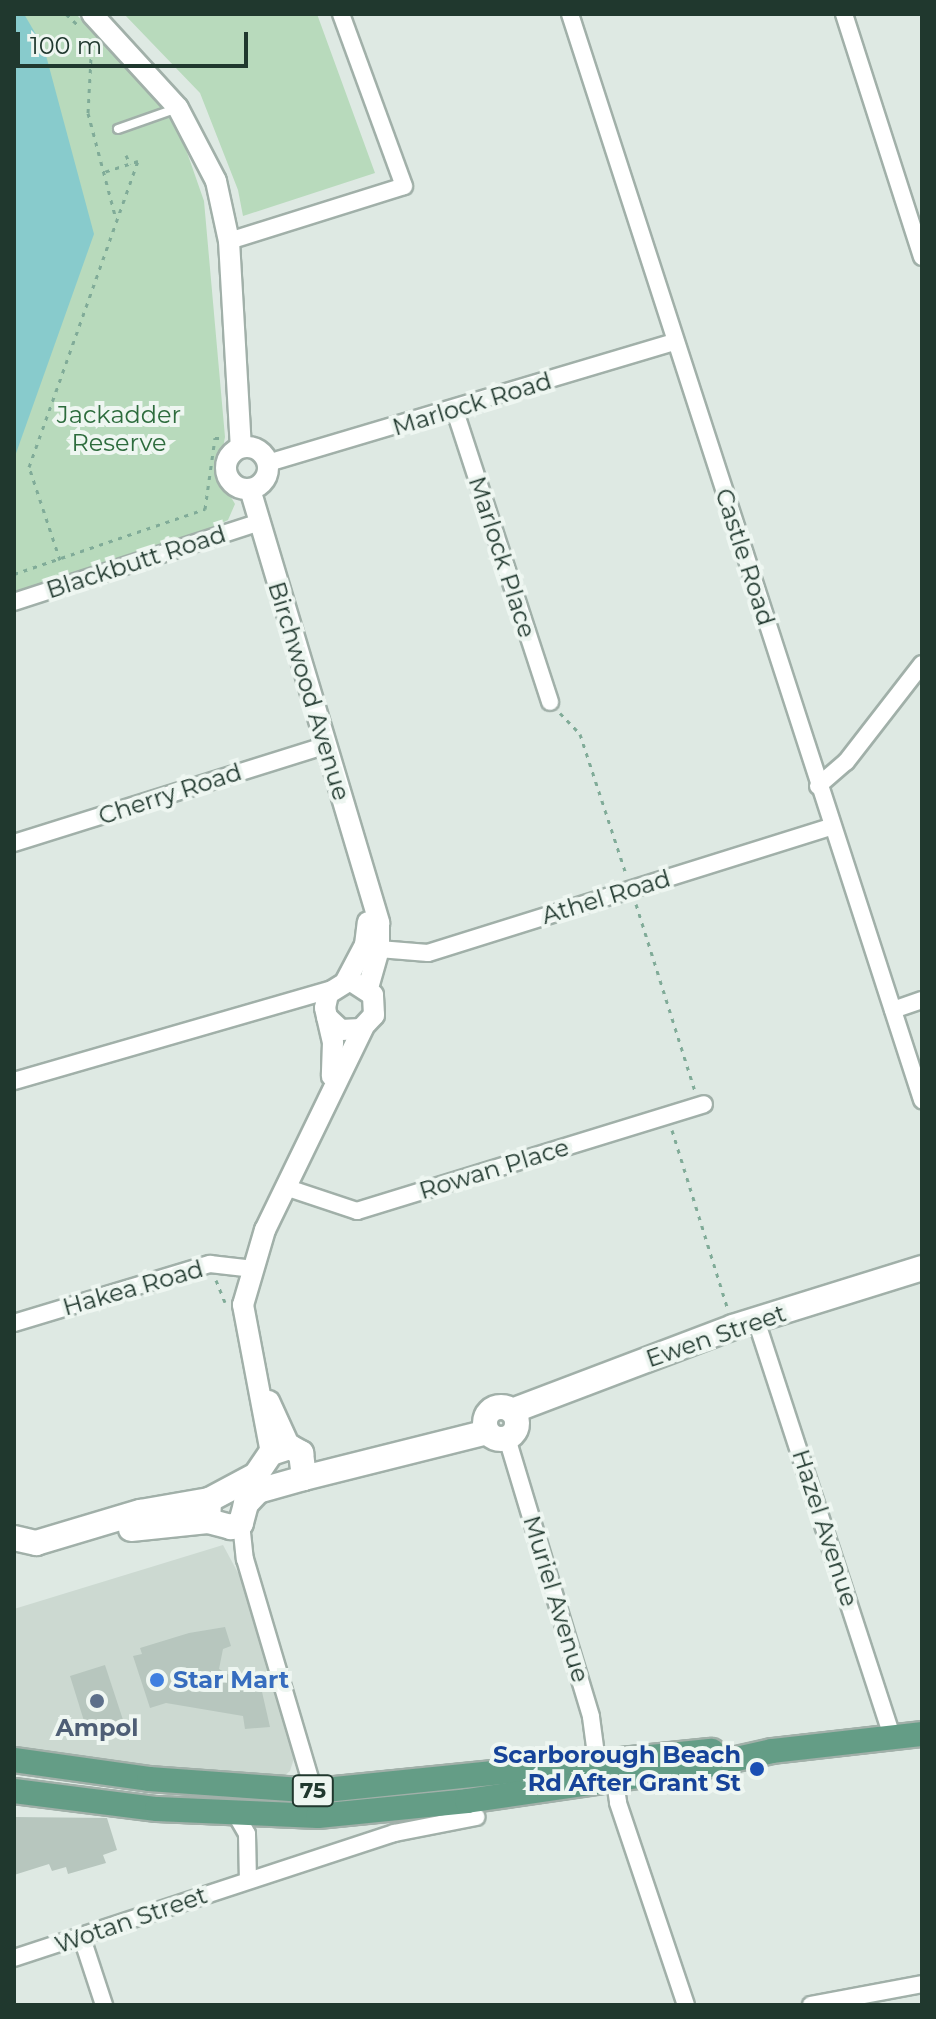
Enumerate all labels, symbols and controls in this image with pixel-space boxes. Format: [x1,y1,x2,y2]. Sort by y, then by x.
scale bar [20,16,252,66]
text: 100 m [30,31,102,60]
street label: Marlock Road [389,366,555,442]
park label: Jackadder Reserve [57,401,181,457]
street label: Marlock Place [462,473,542,641]
street label: Castle Road [709,485,781,629]
street label: Blackbutt Road [43,519,229,605]
street label: Birchwood Avenue [262,578,356,804]
street label: Cherry Road [95,757,245,831]
street label: Athel Road [538,864,674,930]
street label: Rowan Place [416,1133,572,1205]
street label: Hakea Road [59,1254,207,1322]
street label: Ewen Street [642,1299,790,1373]
street label: Hazel Avenue [786,1446,864,1610]
street label: Muriel Avenue [517,1512,595,1686]
place label: Star Mart [173,1666,289,1694]
marker: Star Mart [148,1671,166,1689]
marker: Ampol [88,1692,106,1710]
place label: Ampol [55,1714,139,1742]
place label: Scarborough Beach Rd After Grant St [493,1741,741,1797]
marker: Scarborough Beach Rd After Grant St [748,1760,766,1778]
road number: 75 [291,1773,335,1809]
street label: Wotan Street [51,1881,211,1959]

